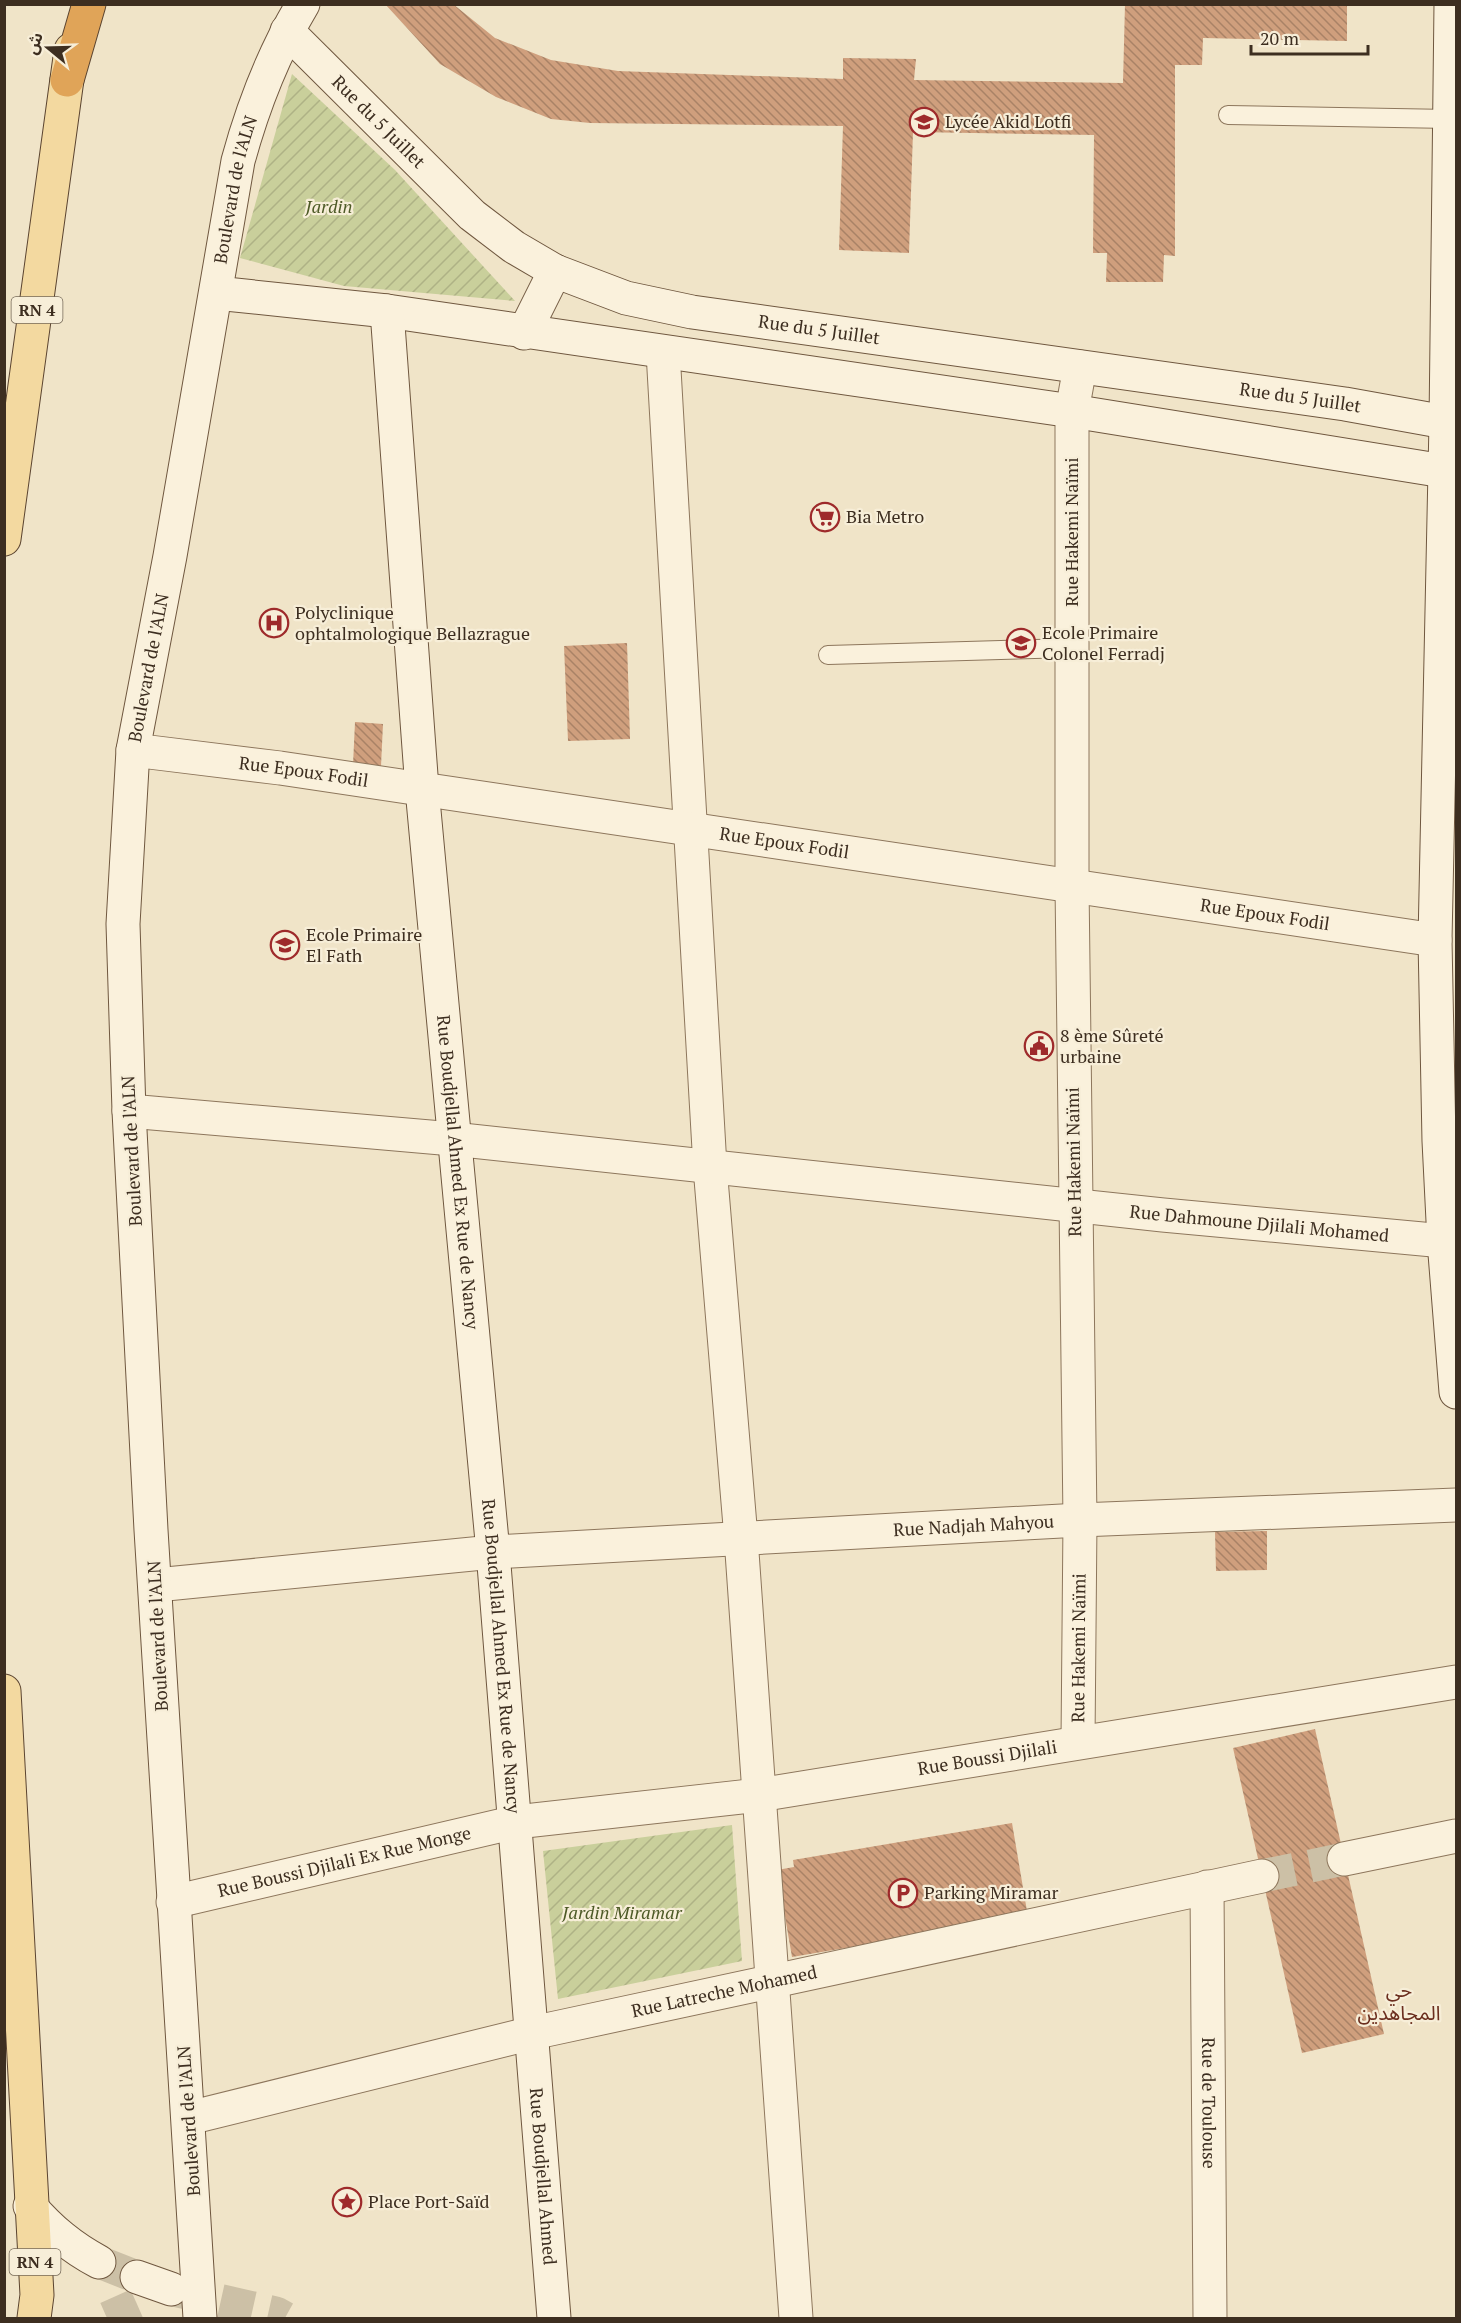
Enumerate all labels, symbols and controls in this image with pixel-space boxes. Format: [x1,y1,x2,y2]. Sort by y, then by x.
north arrow [18,18,78,78]
scale bar [1251,18,1368,56]
text: 20 m [1260,26,1300,50]
text: ش [20,29,48,57]
street label: Rue du 5 Juillet [327,70,431,173]
school or university icon: Lycée Akid Lotfi [908,106,940,138]
place label: Lycée Akid Lotfi [945,109,1072,133]
street label: Boulevard de l'ALN [207,112,262,266]
park label: Jardin [304,194,353,218]
road number: RN 4 [12,297,63,323]
street label: Rue du 5 Juillet [757,308,882,349]
street label: Rue du 5 Juillet [1238,376,1363,418]
street label: Rue Hakemi Naïmi [1059,457,1083,607]
supermarket icon: Bia Metro [809,501,841,533]
place label: Bia Metro [846,504,924,528]
street label: Boulevard de l'ALN [122,591,174,744]
place label: Polyclinique ophtalmologique Bellazrague [295,600,530,645]
hospital icon: Polyclinique ophtalmologique Bellazrague [258,607,290,639]
place label: Ecole Primaire Colonel Ferradj [1042,620,1165,665]
school or university icon: Ecole Primaire Colonel Ferradj [1005,627,1037,659]
street label: Rue Epoux Fodil [238,750,370,792]
street label: Rue Epoux Fodil [718,821,851,864]
street label: Rue Epoux Fodil [1199,892,1332,935]
place label: Ecole Primaire El Fath [306,922,422,967]
school or university icon: Ecole Primaire El Fath [269,929,301,961]
street label: Rue Boudjellal Ahmed Ex Rue de Nancy [432,1014,485,1331]
place label: 8 ème Sûreté urbaine [1060,1023,1164,1068]
public building icon: 8 ème Sûreté urbaine [1023,1030,1055,1062]
street label: Boulevard de l'ALN [115,1075,147,1227]
street label: Rue Hakemi Naïmi [1060,1087,1086,1237]
street label: Rue Dahmoune Djilali Mohamed [1128,1199,1390,1247]
street label: Rue Boudjellal Ahmed Ex Rue de Nancy [477,1498,527,1815]
street label: Rue Nadjah Mahyou [893,1508,1055,1541]
street label: Boulevard de l'ALN [141,1560,173,1712]
street label: Rue Hakemi Naïmi [1065,1573,1091,1723]
street label: Rue Boussi Djilali [916,1734,1059,1780]
street label: Rue Boussi Djilali Ex Rue Monge [215,1820,473,1902]
parking icon: Parking Miramar [887,1877,919,1909]
place label: Parking Miramar [924,1880,1059,1904]
park label: Jardin Miramar [561,1900,683,1924]
street label: Rue Latreche Mohamed [629,1959,819,2022]
district label: حي المجاهدين [1358,1976,1440,2026]
street label: Rue de Toulouse [1197,2037,1222,2169]
street label: Boulevard de l'ALN [171,2045,205,2197]
street label: Rue Boudjellal Ahmed [525,2087,563,2266]
place icon: Place Port-Saïd [331,2186,363,2218]
place label: Place Port-Saïd [368,2189,490,2213]
road number: RN 4 [9,2249,60,2275]

